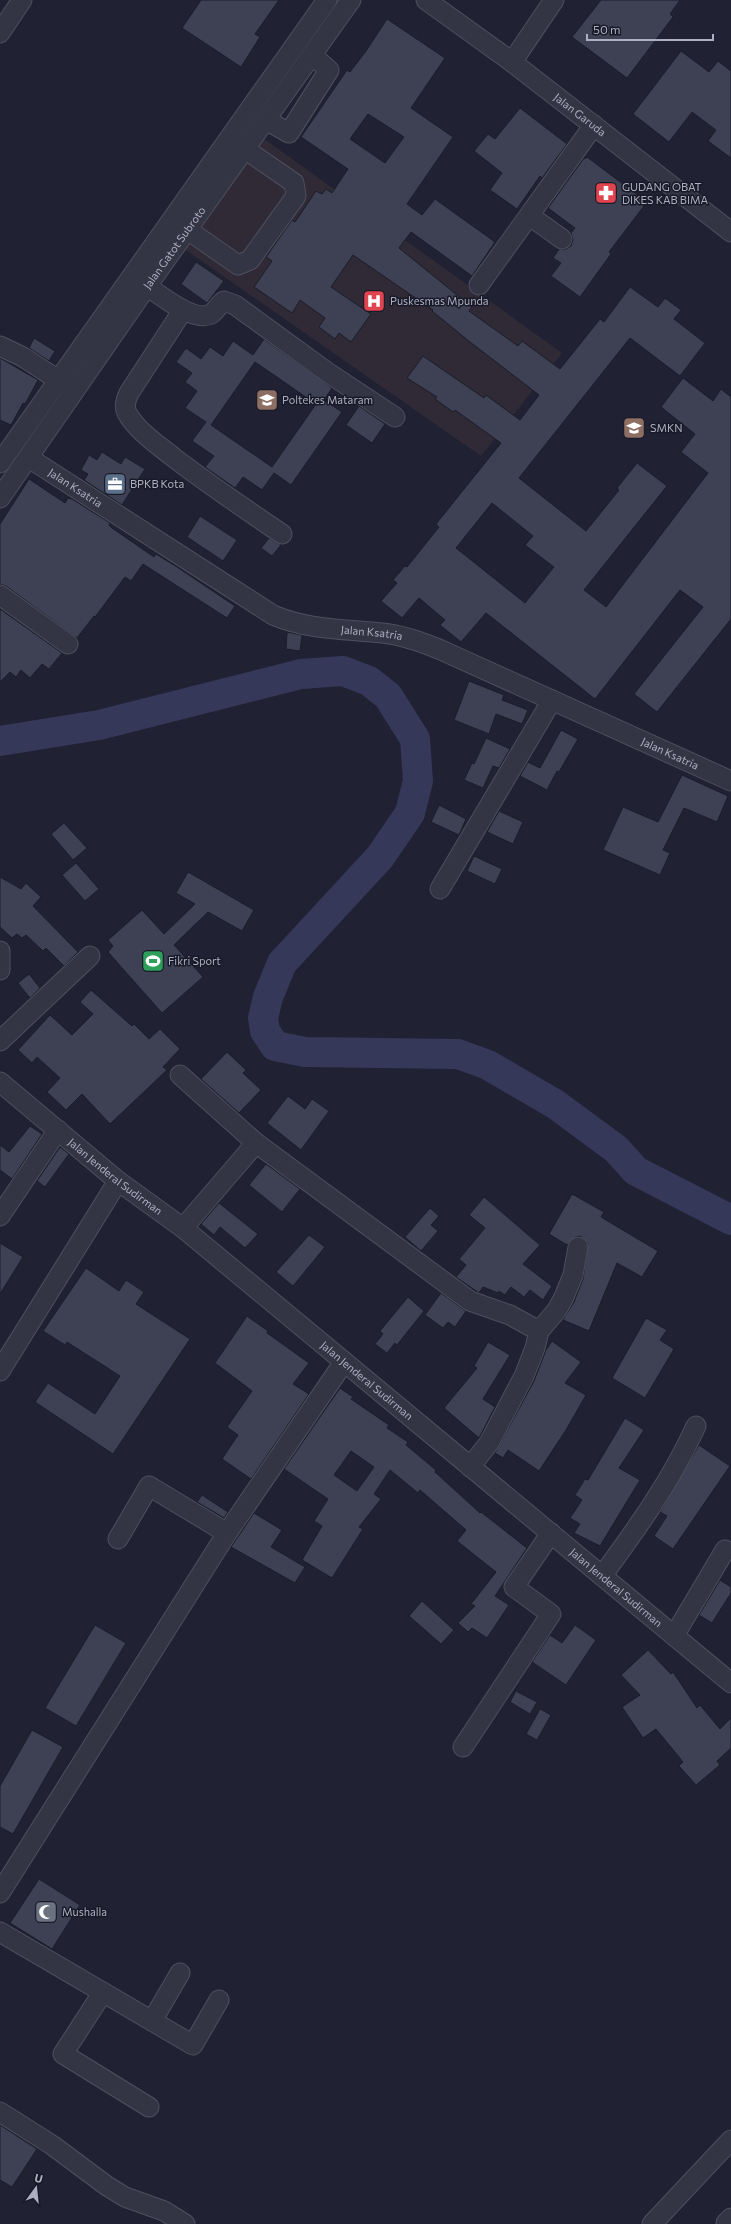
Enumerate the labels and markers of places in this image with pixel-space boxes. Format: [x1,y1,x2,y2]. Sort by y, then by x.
pharmacy icon: GUDANG OBAT DIKES KAB BIMA [593,180,619,206]
place label: GUDANG OBAT DIKES KAB BIMA [622,180,709,206]
hospital icon: Puskesmas Mpunda [361,288,387,314]
place label: Puskesmas Mpunda [390,294,489,307]
school or university icon: Poltekes Mataram [254,387,280,413]
place label: Poltekes Mataram [282,393,373,406]
school or university icon: SMKN [621,415,647,441]
place label: SMKN [650,421,683,434]
office icon: BPKB Kota [102,471,128,497]
place label: BPKB Kota [130,477,184,490]
sports icon: Fikri Sport [140,948,166,974]
place label: Fikri Sport [168,954,221,967]
mosque icon: Mushalla [33,1899,59,1925]
place label: Mushalla [62,1905,107,1918]

